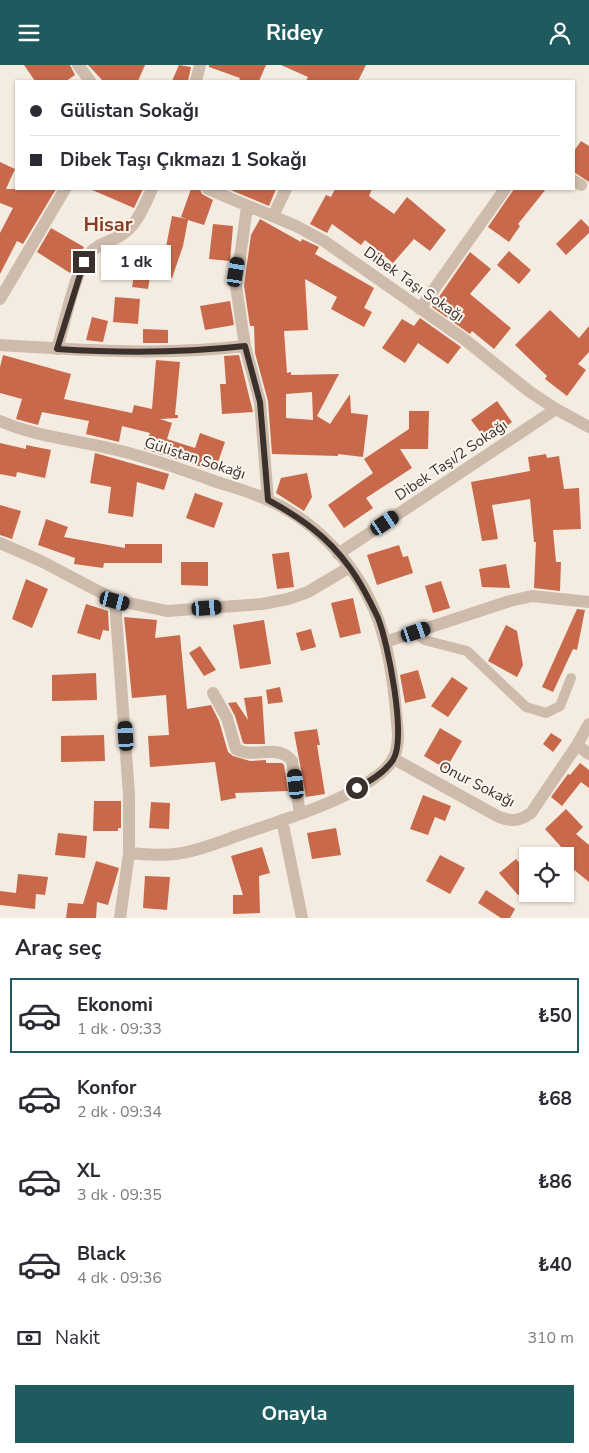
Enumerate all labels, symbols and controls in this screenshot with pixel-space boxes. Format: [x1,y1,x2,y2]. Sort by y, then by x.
text: Ridey [266,18,323,48]
icon: menu [15,19,43,47]
icon: person [546,19,574,47]
text: Gülistan Sokağı [60,98,199,124]
text: Dibek Taşı Çıkmazı 1 Sokağı [60,147,307,173]
district label: Hisar [83,211,133,238]
street label: Dibek Taşı Sokağı [360,242,468,326]
callout: 1 dk [102,245,172,279]
route end [73,251,95,273]
text: 1 dk [120,251,152,273]
car [226,256,245,288]
street label: Dibek Taşı/2 Sokağı [391,415,511,505]
street label: Gülistan Sokağı [142,432,248,484]
car [368,508,401,538]
car [98,590,131,612]
car [191,599,222,617]
car [399,620,432,644]
car [117,721,134,751]
street label: Onur Sokağı [436,756,518,812]
car [286,768,305,800]
route start [346,777,368,799]
map controls [519,847,574,902]
button: locate [519,847,574,902]
text: Araç seç [15,933,101,963]
text: Ekonomi [77,992,153,1018]
icon: car [17,993,62,1038]
text: ₺50 [538,1003,572,1029]
text: 1 dk · 09:33 [77,1018,162,1040]
text: Konfor [77,1075,137,1101]
icon: car [17,1076,62,1121]
text: ₺68 [538,1086,572,1112]
text: 2 dk · 09:34 [77,1101,162,1123]
text: XL [77,1158,100,1184]
icon: car [17,1159,62,1204]
text: ₺86 [538,1169,572,1195]
text: 3 dk · 09:35 [77,1184,162,1206]
text: Black [77,1241,126,1267]
icon: car [17,1242,62,1287]
text: ₺40 [538,1252,572,1278]
text: 4 dk · 09:36 [77,1267,162,1289]
icon: cash [15,1324,43,1352]
text: Nakit [55,1325,100,1351]
text: 310 m [527,1327,574,1349]
button: Onayla [15,1385,574,1443]

